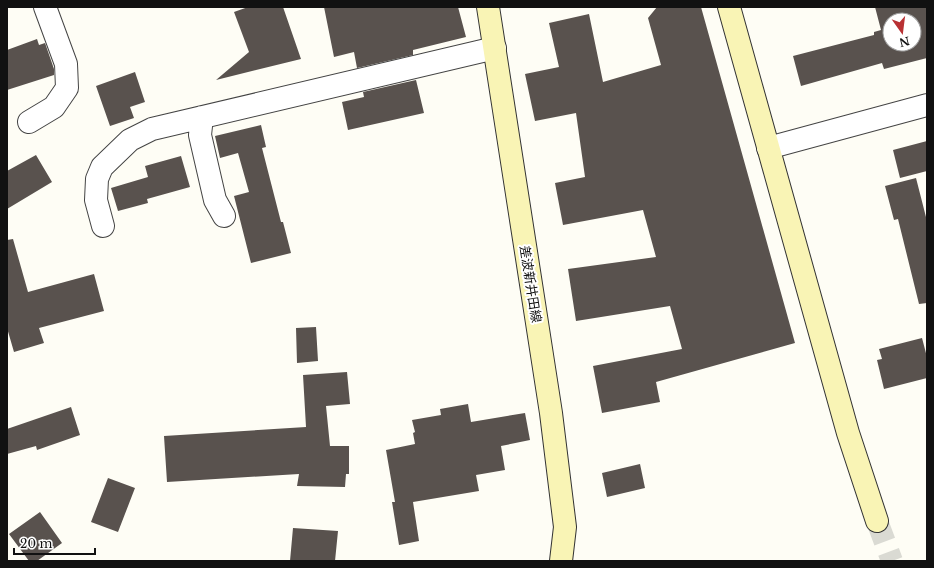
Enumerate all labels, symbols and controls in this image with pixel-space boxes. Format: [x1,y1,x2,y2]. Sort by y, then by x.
north arrow [882,12,922,52]
text: N [897,34,911,50]
street label: 差波新井田線 [516,244,545,324]
scale bar [14,530,95,556]
text: 20 m [20,536,52,551]

